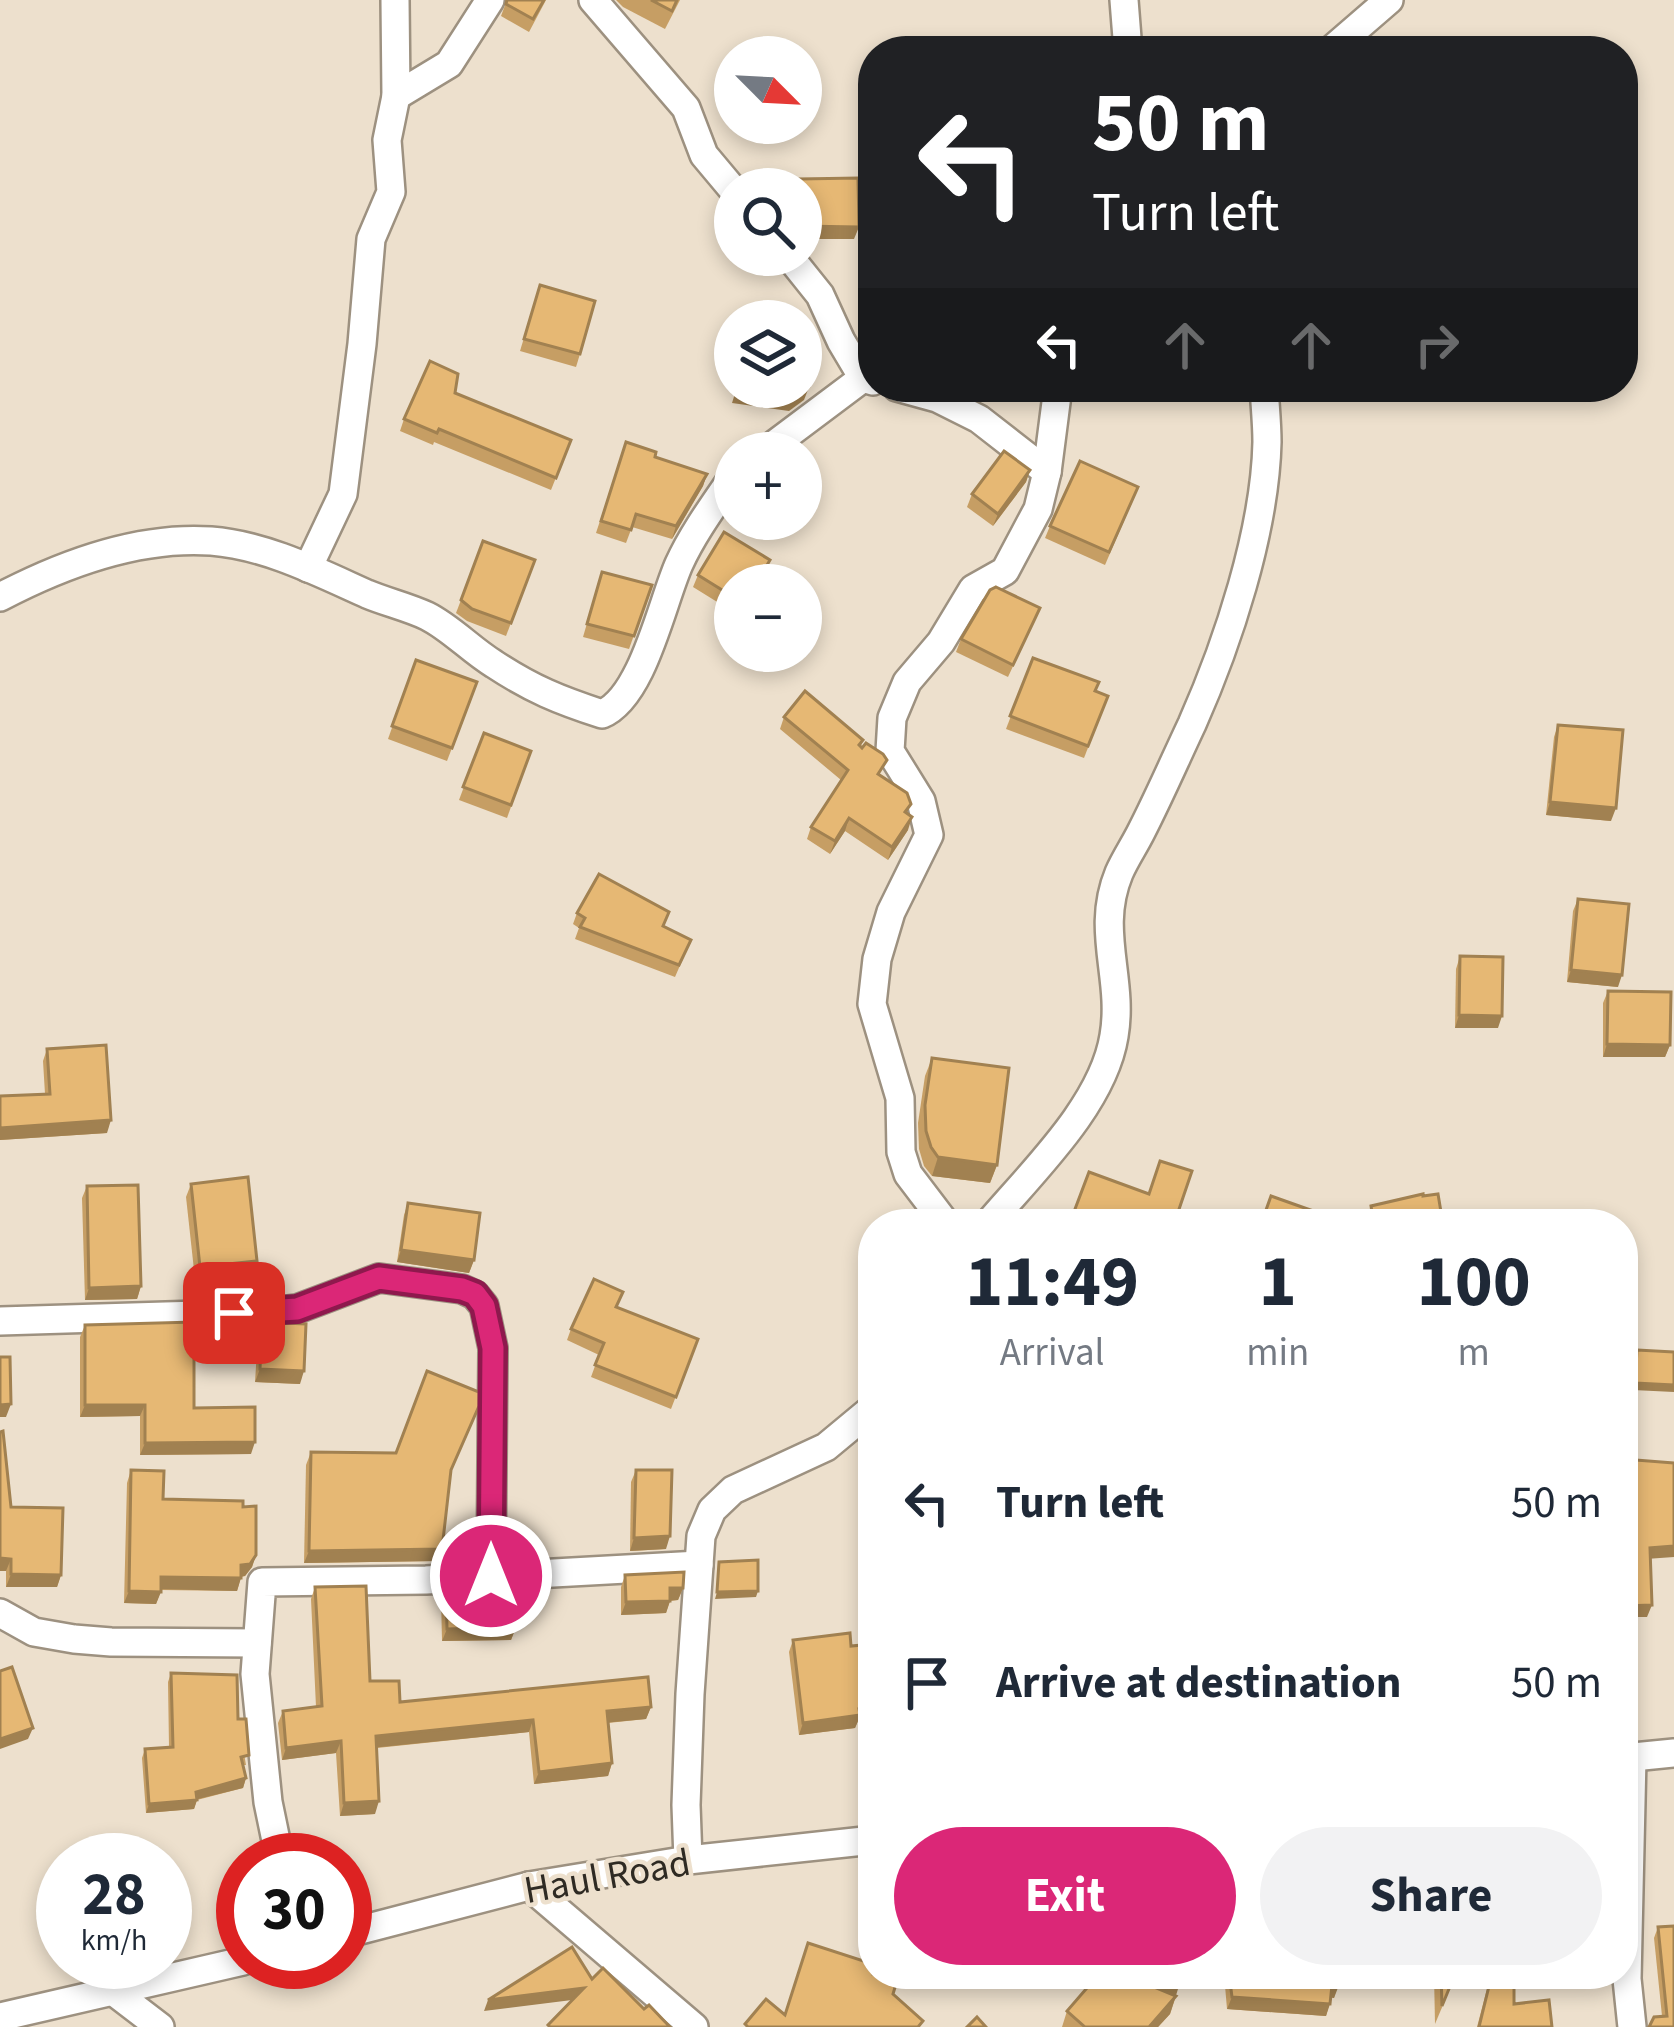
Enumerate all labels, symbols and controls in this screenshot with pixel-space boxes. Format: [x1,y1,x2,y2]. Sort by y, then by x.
north arrow [714,36,822,144]
map controls [714,36,822,672]
text: 50 m [1092,64,1270,184]
icon: left [894,84,1050,240]
button: search [714,168,822,276]
text: Turn left [1092,175,1279,252]
button: layers [714,300,822,408]
icon: left [1026,312,1092,378]
icon: ahead [1152,312,1218,378]
icon: ahead [1278,312,1344,378]
icon: right [1404,312,1470,378]
button: + [714,432,822,540]
button: − [714,564,822,672]
text: 11:49 [965,1231,1139,1334]
text: 1 [1259,1231,1297,1334]
text: 100 [1417,1231,1531,1334]
pin [183,1262,285,1364]
icon: arrive [201,1280,267,1346]
text: Arrival [1000,1325,1105,1381]
text: min [1246,1325,1309,1381]
text: m [1458,1325,1490,1381]
icon: left [894,1470,960,1536]
text: Turn left [996,1471,1164,1535]
text: 50 m [1511,1471,1602,1535]
position arrow [428,1513,554,1639]
icon: arrive [894,1650,960,1716]
text: Arrive at destination [996,1651,1401,1715]
text: 50 m [1511,1651,1602,1715]
button: Exit [894,1827,1236,1965]
button: Share [1260,1827,1602,1965]
speed limit sign: 30 [216,1833,372,1989]
street label: Haul Road [520,1835,695,1919]
text: 28 [82,1853,146,1938]
text: km/h [81,1919,147,1962]

